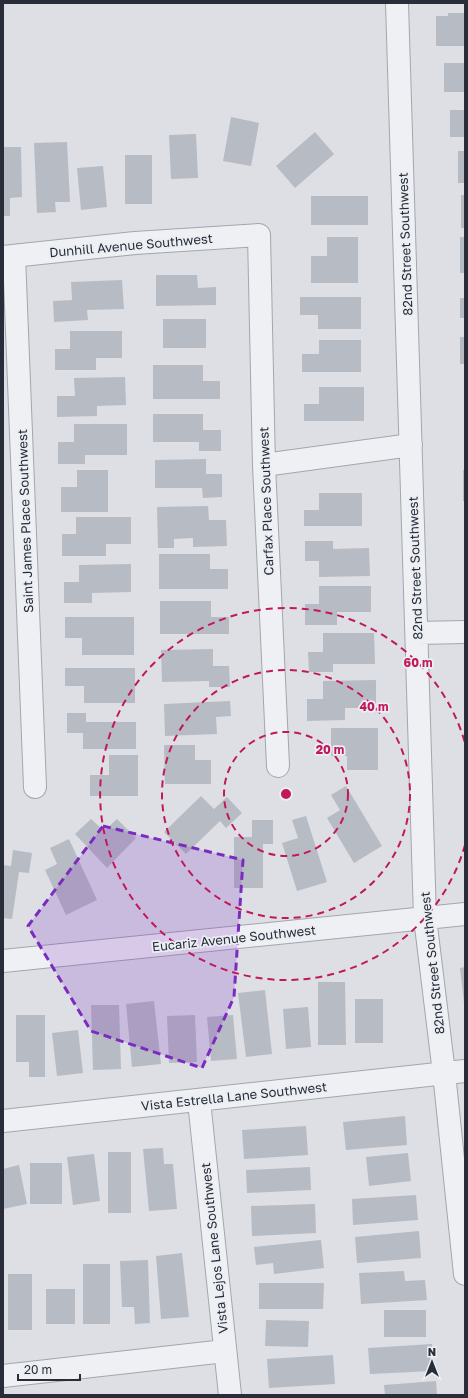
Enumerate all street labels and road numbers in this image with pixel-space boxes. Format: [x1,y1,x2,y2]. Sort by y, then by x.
street label: 82nd Street Southwest [395,172,415,316]
street label: Dunhill Avenue Southwest [48,230,214,260]
street label: Carfax Place Southwest [255,426,277,576]
street label: Saint James Place Southwest [14,429,36,613]
street label: 82nd Street Southwest [405,496,425,640]
street label: 82nd Street Southwest [417,891,447,1035]
street label: Eucariz Avenue Southwest [151,921,317,955]
street label: Vista Estrella Lane Southwest [140,1078,328,1114]
street label: Vista Lejos Lane Southwest [197,1162,231,1334]

